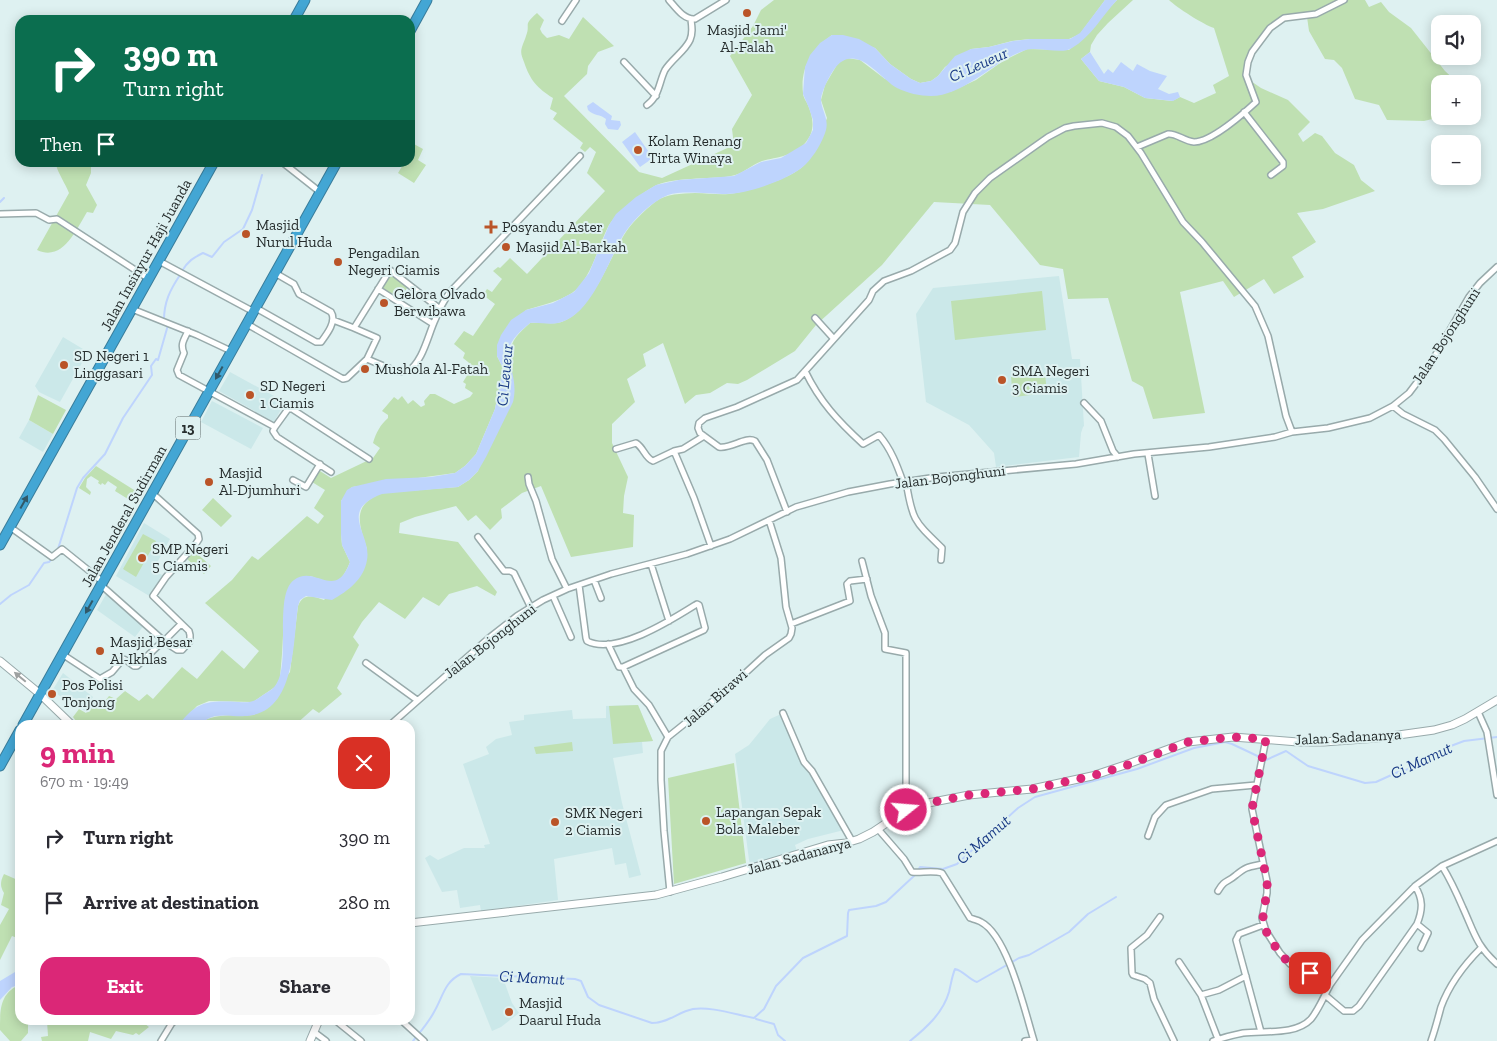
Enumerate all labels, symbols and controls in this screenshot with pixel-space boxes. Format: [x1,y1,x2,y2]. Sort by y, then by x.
marker: Masjid Jami' Al-Falah [741,7,753,19]
map controls [1431,15,1481,185]
button: sound [1431,15,1481,65]
place label: Masjid Jami' Al-Falah [707,21,787,56]
text: 390 m [123,33,218,75]
icon: right [40,35,105,100]
water label: Ci Leueur [946,43,1011,86]
text: Turn right [123,75,224,102]
button: + [1431,75,1481,125]
icon: arrive [92,130,120,158]
place label: Kolam Renang Tirta Winaya [648,132,741,167]
text: Then [40,133,82,156]
button: − [1431,135,1481,185]
marker: Kolam Renang Tirta Winaya [632,144,644,156]
street label: Jalan Insinyur Haji Juanda [97,176,195,334]
place label: Masjid Nurul Huda [256,216,332,251]
place label: Posyandu Aster [502,218,603,236]
marker: Posyandu Aster [484,220,498,234]
marker: Masjid Nurul Huda [240,228,252,240]
place label: Masjid Al-Barkah [516,238,627,256]
marker: Masjid Al-Barkah [500,241,512,253]
place label: Pengadilan Negeri Ciamis [348,244,440,279]
marker: Pengadilan Negeri Ciamis [332,256,344,268]
street label: Jalan Bojonghuni [1408,284,1484,388]
place label: Gelora Olvado Berwibawa [394,285,486,320]
marker: Gelora Olvado Berwibawa [378,297,390,309]
water label: Ci Leueur [492,343,517,407]
place label: SD Negeri 1 Linggasari [74,347,149,382]
marker: SD Negeri 1 Linggasari [58,359,70,371]
place label: Mushola Al-Fatah [375,360,489,378]
place label: SMA Negeri 3 Ciamis [1012,362,1089,397]
marker: Mushola Al-Fatah [359,363,371,375]
one-way arrow [215,366,223,381]
marker: SMA Negeri 3 Ciamis [996,374,1008,386]
place label: SD Negeri 1 Ciamis [260,377,326,412]
marker: SD Negeri 1 Ciamis [244,389,256,401]
road number: 13 [176,416,200,439]
street label: Jalan Jenderal Sudirman [78,442,171,590]
street label: Jalan Bojonghuni [894,461,1006,493]
place label: Masjid Al-Djumhuri [219,464,300,499]
marker: Masjid Al-Djumhuri [203,476,215,488]
one-way arrow [20,495,28,510]
place label: SMP Negeri 5 Ciamis [152,540,228,575]
marker: SMP Negeri 5 Ciamis [136,552,148,564]
one-way arrow [85,599,93,614]
street label: Jalan Bojonghuni [440,600,540,682]
place label: Masjid Besar Al-Ikhlas [110,633,193,668]
marker: Masjid Besar Al-Ikhlas [94,645,106,657]
street label: Jalan Birawi [679,665,751,731]
one-way arrow [14,672,27,683]
place label: Pos Polisi Tonjong [62,676,123,711]
marker: Pos Polisi Tonjong [46,688,58,700]
street label: Jalan Sadananya [1294,725,1402,749]
text: 9 min [40,735,115,771]
button: close [338,737,390,789]
water label: Ci Mamut [1387,738,1455,783]
text: 670 m · 19:49 [40,772,129,791]
position arrow [879,783,931,835]
place label: Lapangan Sepak Bola Maleber [716,803,822,838]
place label: SMK Negeri 2 Ciamis [565,804,643,839]
water label: Ci Mamut [952,810,1015,868]
marker: Lapangan Sepak Bola Maleber [700,815,712,827]
marker: SMK Negeri 2 Ciamis [549,816,561,828]
icon: right [40,824,68,852]
text: Turn right [83,826,173,849]
text: 390 m [339,826,390,849]
street label: Jalan Sadananya [745,834,853,878]
icon: arrive [40,889,68,917]
text: Arrive at destination [83,891,259,914]
text: 280 m [338,891,390,914]
pin [1289,952,1331,994]
button: Exit [40,957,210,1015]
button: Share [220,957,390,1015]
icon: arrive [1296,959,1324,987]
water label: Ci Mamut [499,966,566,989]
place label: Masjid Daarul Huda [519,994,601,1029]
marker: Masjid Daarul Huda [503,1006,515,1018]

